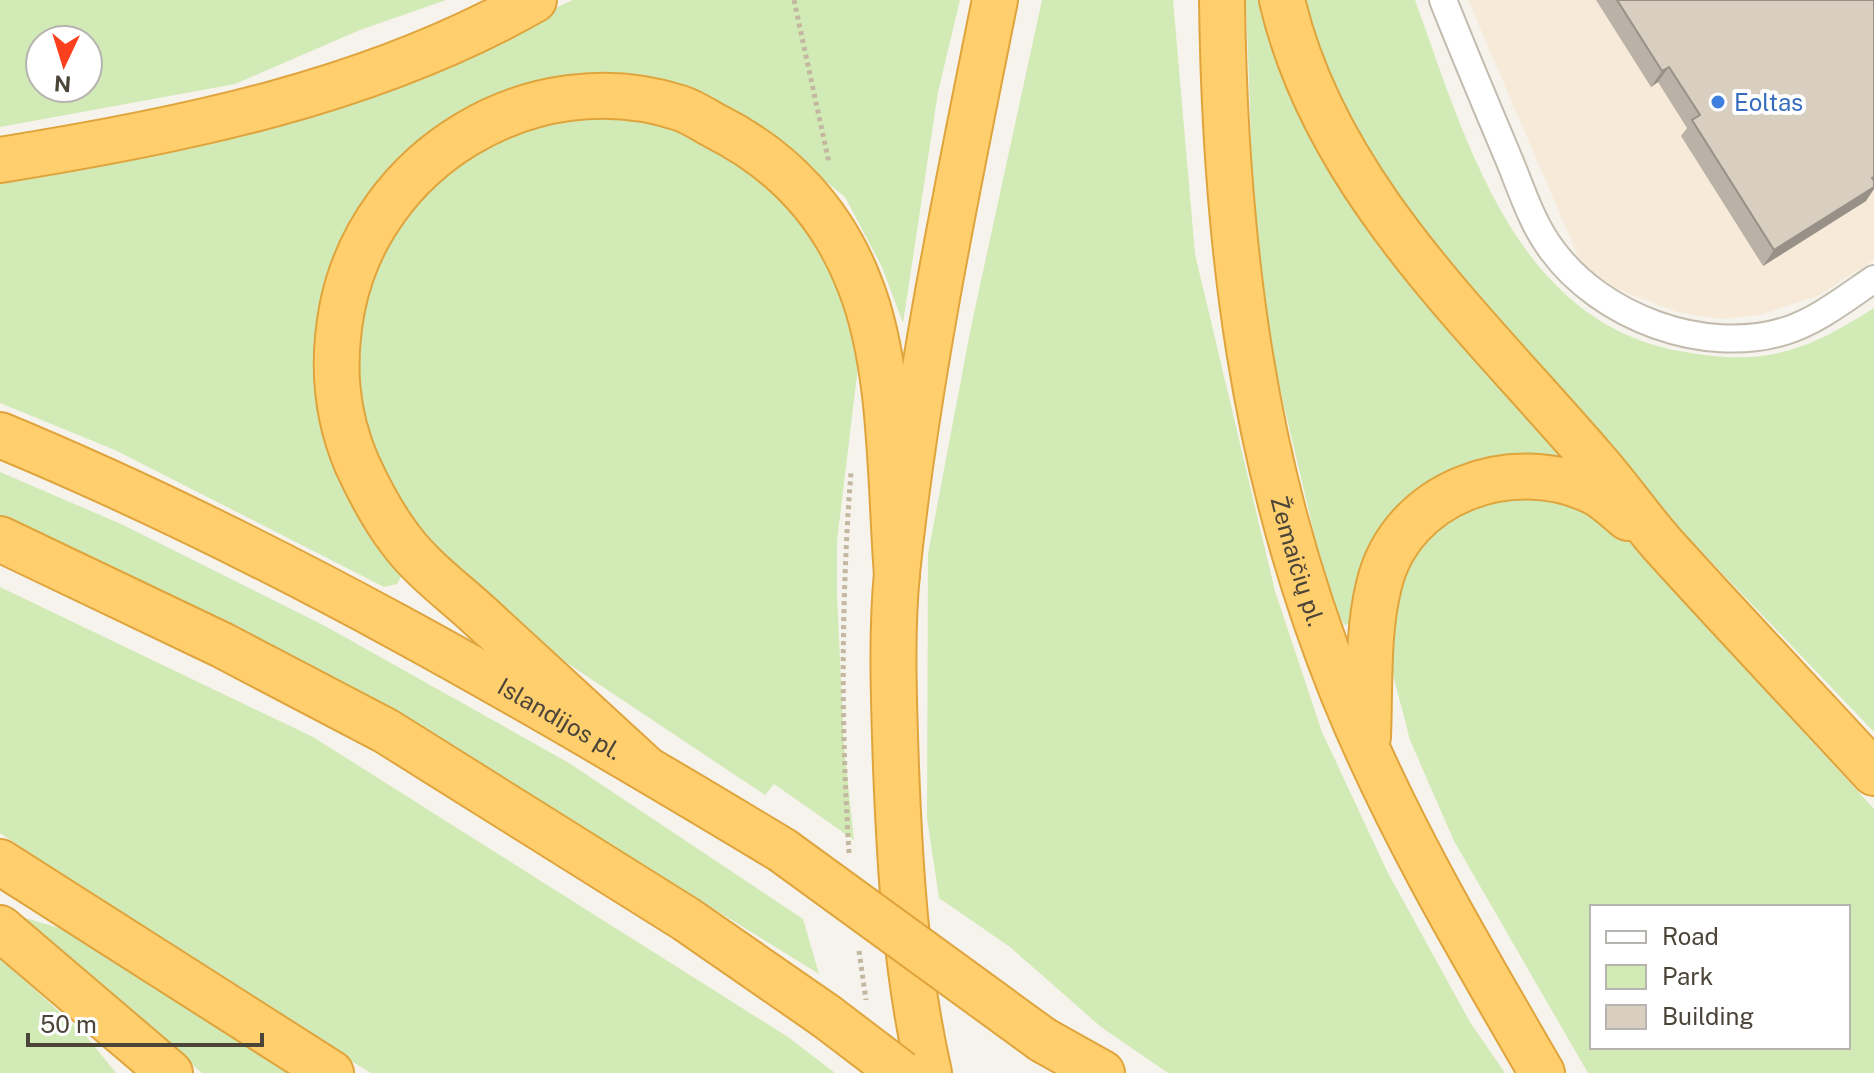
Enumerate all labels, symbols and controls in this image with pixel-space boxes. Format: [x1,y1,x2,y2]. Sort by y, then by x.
north arrow [24,24,104,104]
text: N [53,70,72,98]
place label: Eoltas [1734,88,1803,116]
marker: Eoltas [1709,93,1727,111]
street label: Žemaičių pl. [1265,493,1331,630]
street label: Islandijos pl. [493,672,627,765]
legend [1590,905,1850,1049]
text: Road [1662,922,1719,950]
text: Park [1662,962,1713,990]
scale bar [28,997,262,1047]
text: Building [1662,1002,1754,1030]
text: 50 m [40,1010,97,1038]

